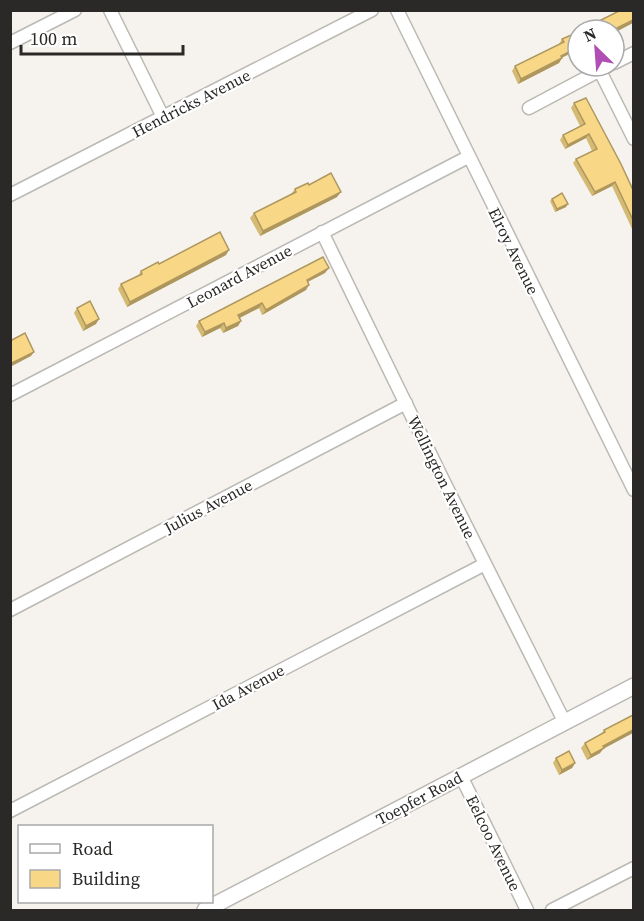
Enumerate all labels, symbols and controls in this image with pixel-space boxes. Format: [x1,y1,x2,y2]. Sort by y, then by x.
scale bar [21,18,183,56]
north arrow [566,18,626,78]
text: N [580,22,600,47]
text: 100 m [30,26,77,51]
street label: Hendricks Avenue [128,64,254,142]
street label: Elroy Avenue [483,204,545,298]
street label: Leonard Avenue [183,239,295,313]
street label: Wellington Avenue [403,412,481,542]
street label: Julius Avenue [159,474,256,539]
street label: Ida Avenue [208,659,288,715]
street label: Toepfer Road [372,766,466,830]
street label: Eelcoo Avenue [461,791,527,895]
legend [18,825,213,903]
text: Road [72,836,113,861]
text: Building [72,866,140,891]

